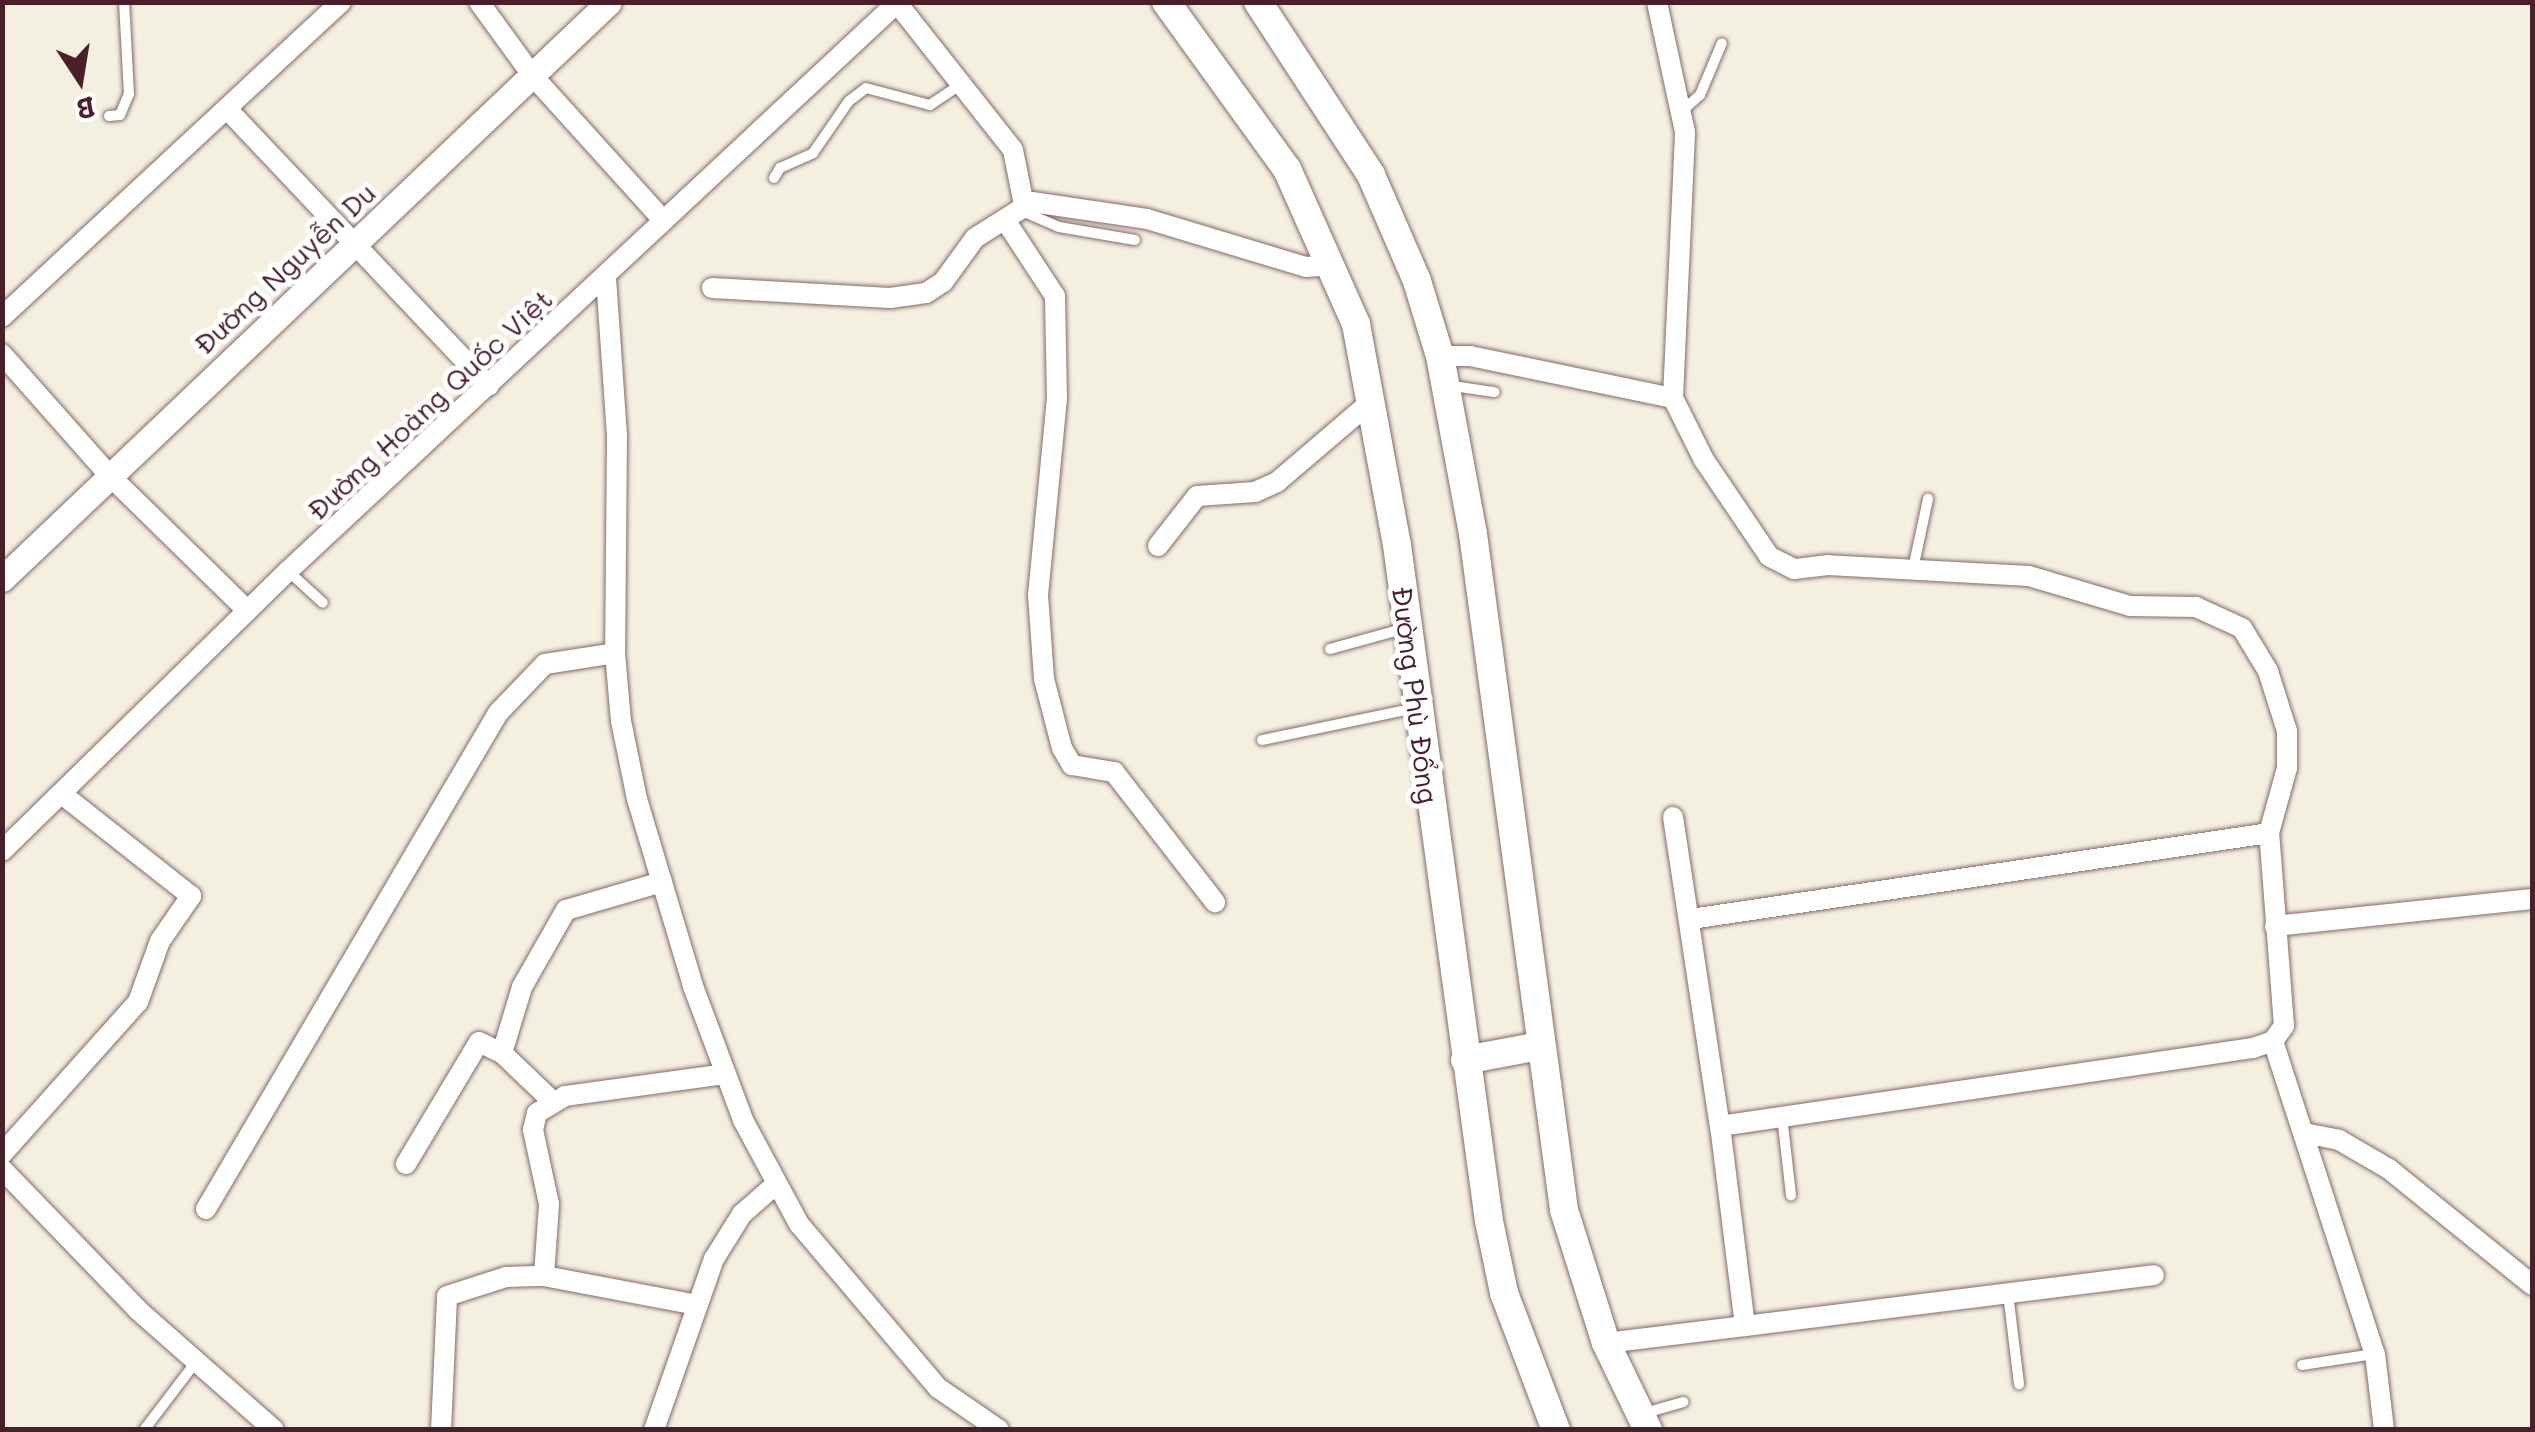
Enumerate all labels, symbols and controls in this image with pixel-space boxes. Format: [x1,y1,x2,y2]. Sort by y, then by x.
north arrow [30,30,130,130]
text: B [73,90,99,129]
street label: Đường Nguyễn Du [186,175,382,361]
street label: Đường Hoàng Quốc Việt [299,282,559,526]
street label: Đường Phù Đổng [1386,584,1446,806]

